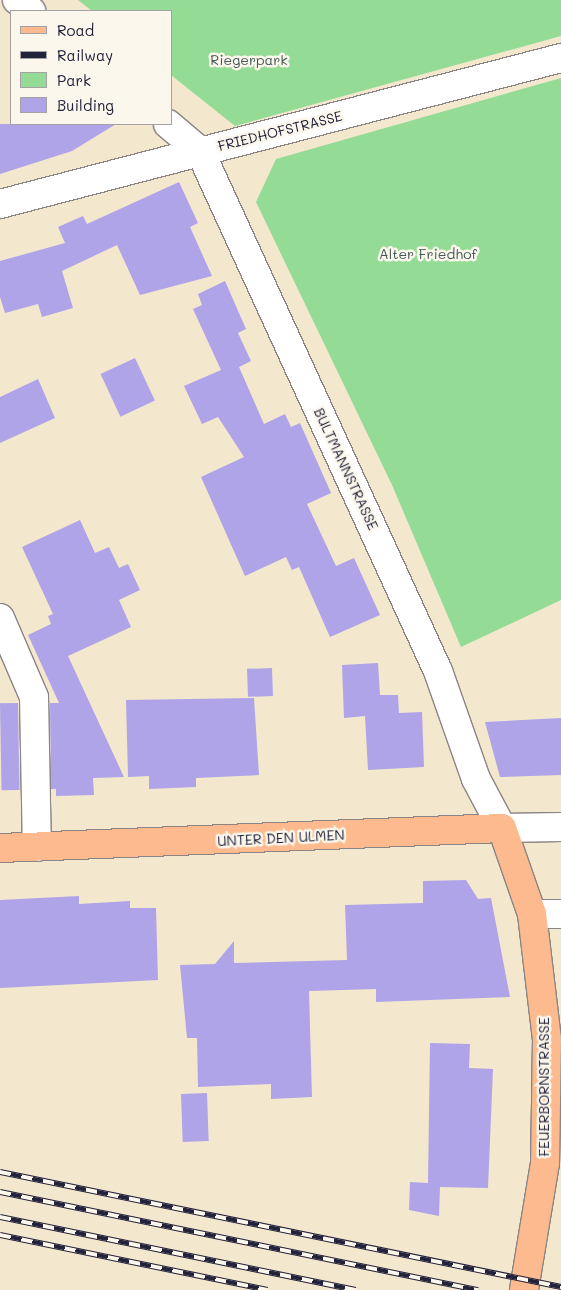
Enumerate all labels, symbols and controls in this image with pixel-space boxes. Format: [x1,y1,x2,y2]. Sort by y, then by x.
legend [10,10,172,125]
text: Road [57,20,94,40]
text: Railway [57,45,113,65]
park label: Riegerpark [210,52,288,68]
text: Park [57,70,91,90]
text: Building [57,95,114,115]
street label: FRIEDHOFSTRASSE [216,107,344,155]
park label: Alter Friedhof [379,246,477,262]
street label: BULTMANNSTRASSE [310,405,382,533]
street label: UNTER DEN ULMEN [217,826,345,850]
street label: FEUERBORNSTRASSE [536,1017,552,1157]

